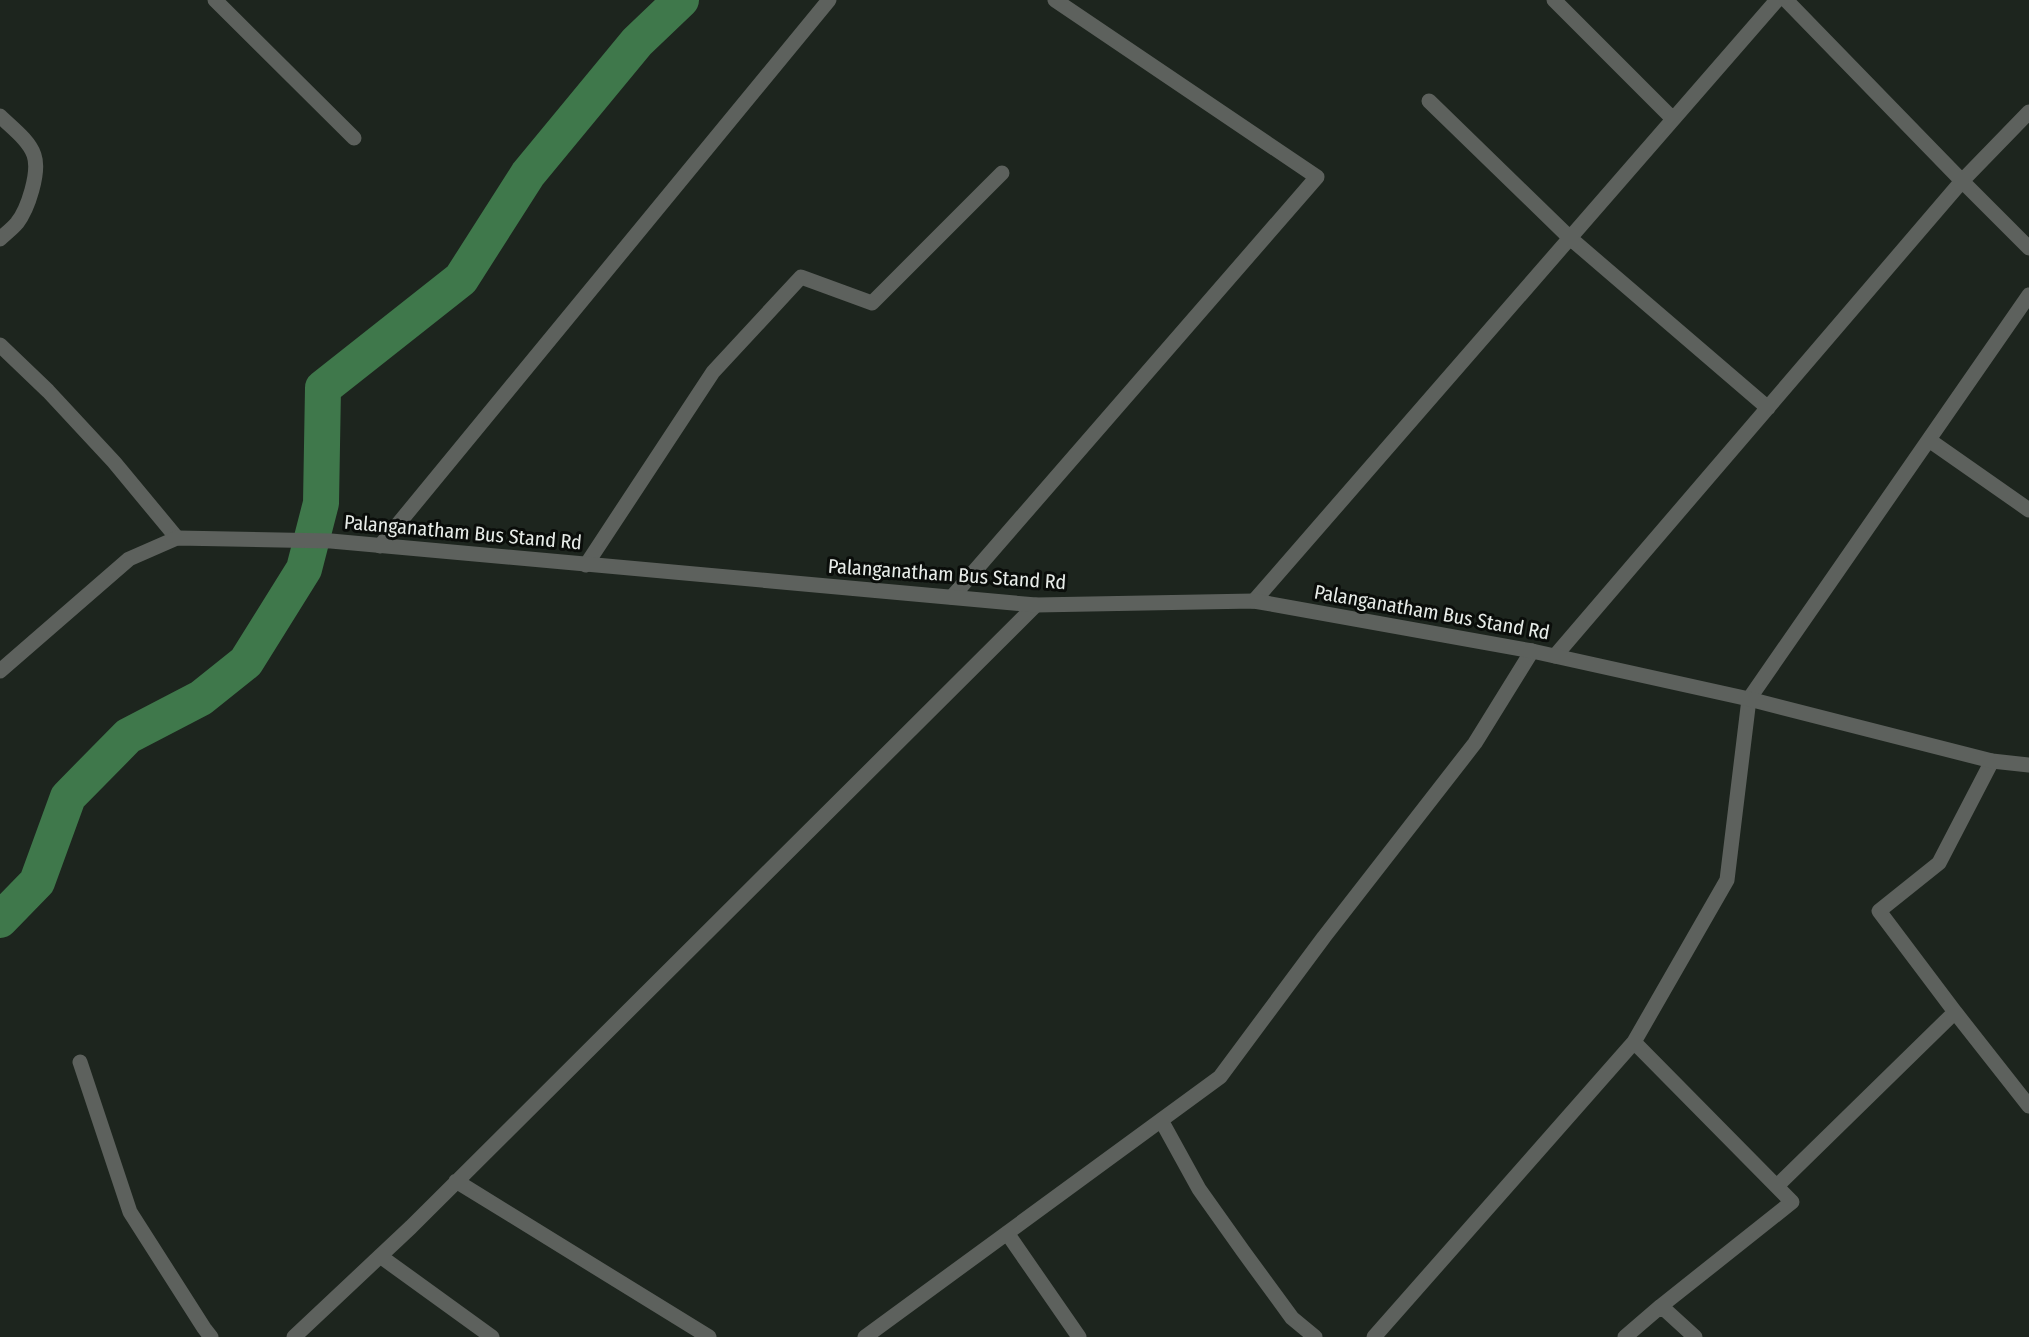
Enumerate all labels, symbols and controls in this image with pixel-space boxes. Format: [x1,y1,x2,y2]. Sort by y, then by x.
street label: Palanganatham Bus Stand Rd [343,510,583,554]
street label: Palanganatham Bus Stand Rd [827,554,1067,594]
street label: Palanganatham Bus Stand Rd [1312,579,1552,645]

